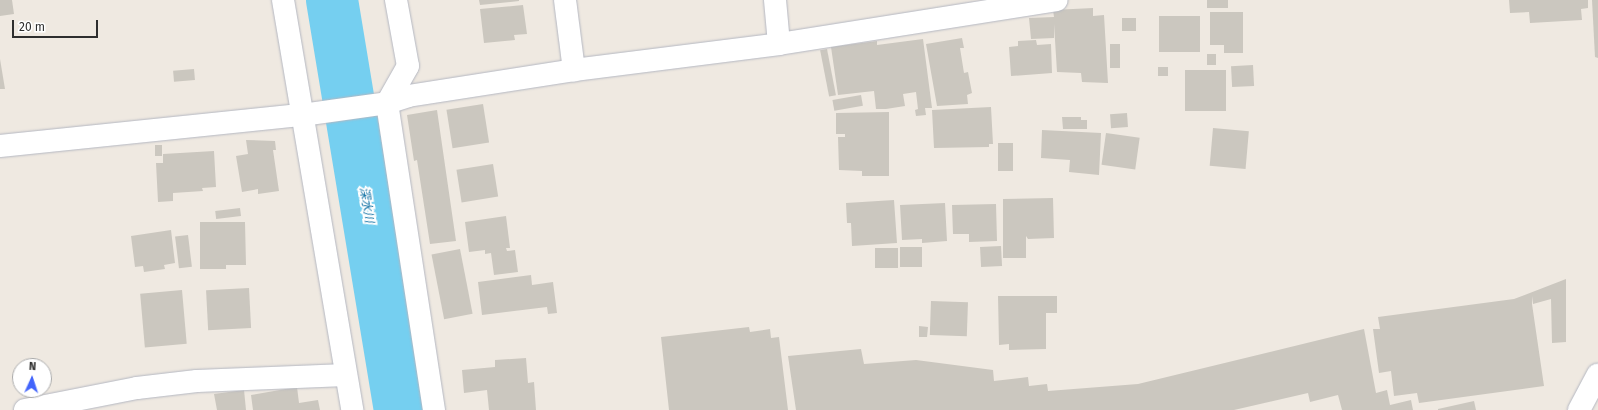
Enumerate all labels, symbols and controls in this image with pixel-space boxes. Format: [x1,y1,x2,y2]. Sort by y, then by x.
scale bar [14,12,100,38]
text: 20 m [19,20,45,34]
water label: 深水川 [356,186,376,224]
north arrow [12,358,52,398]
text: N [29,360,37,373]

